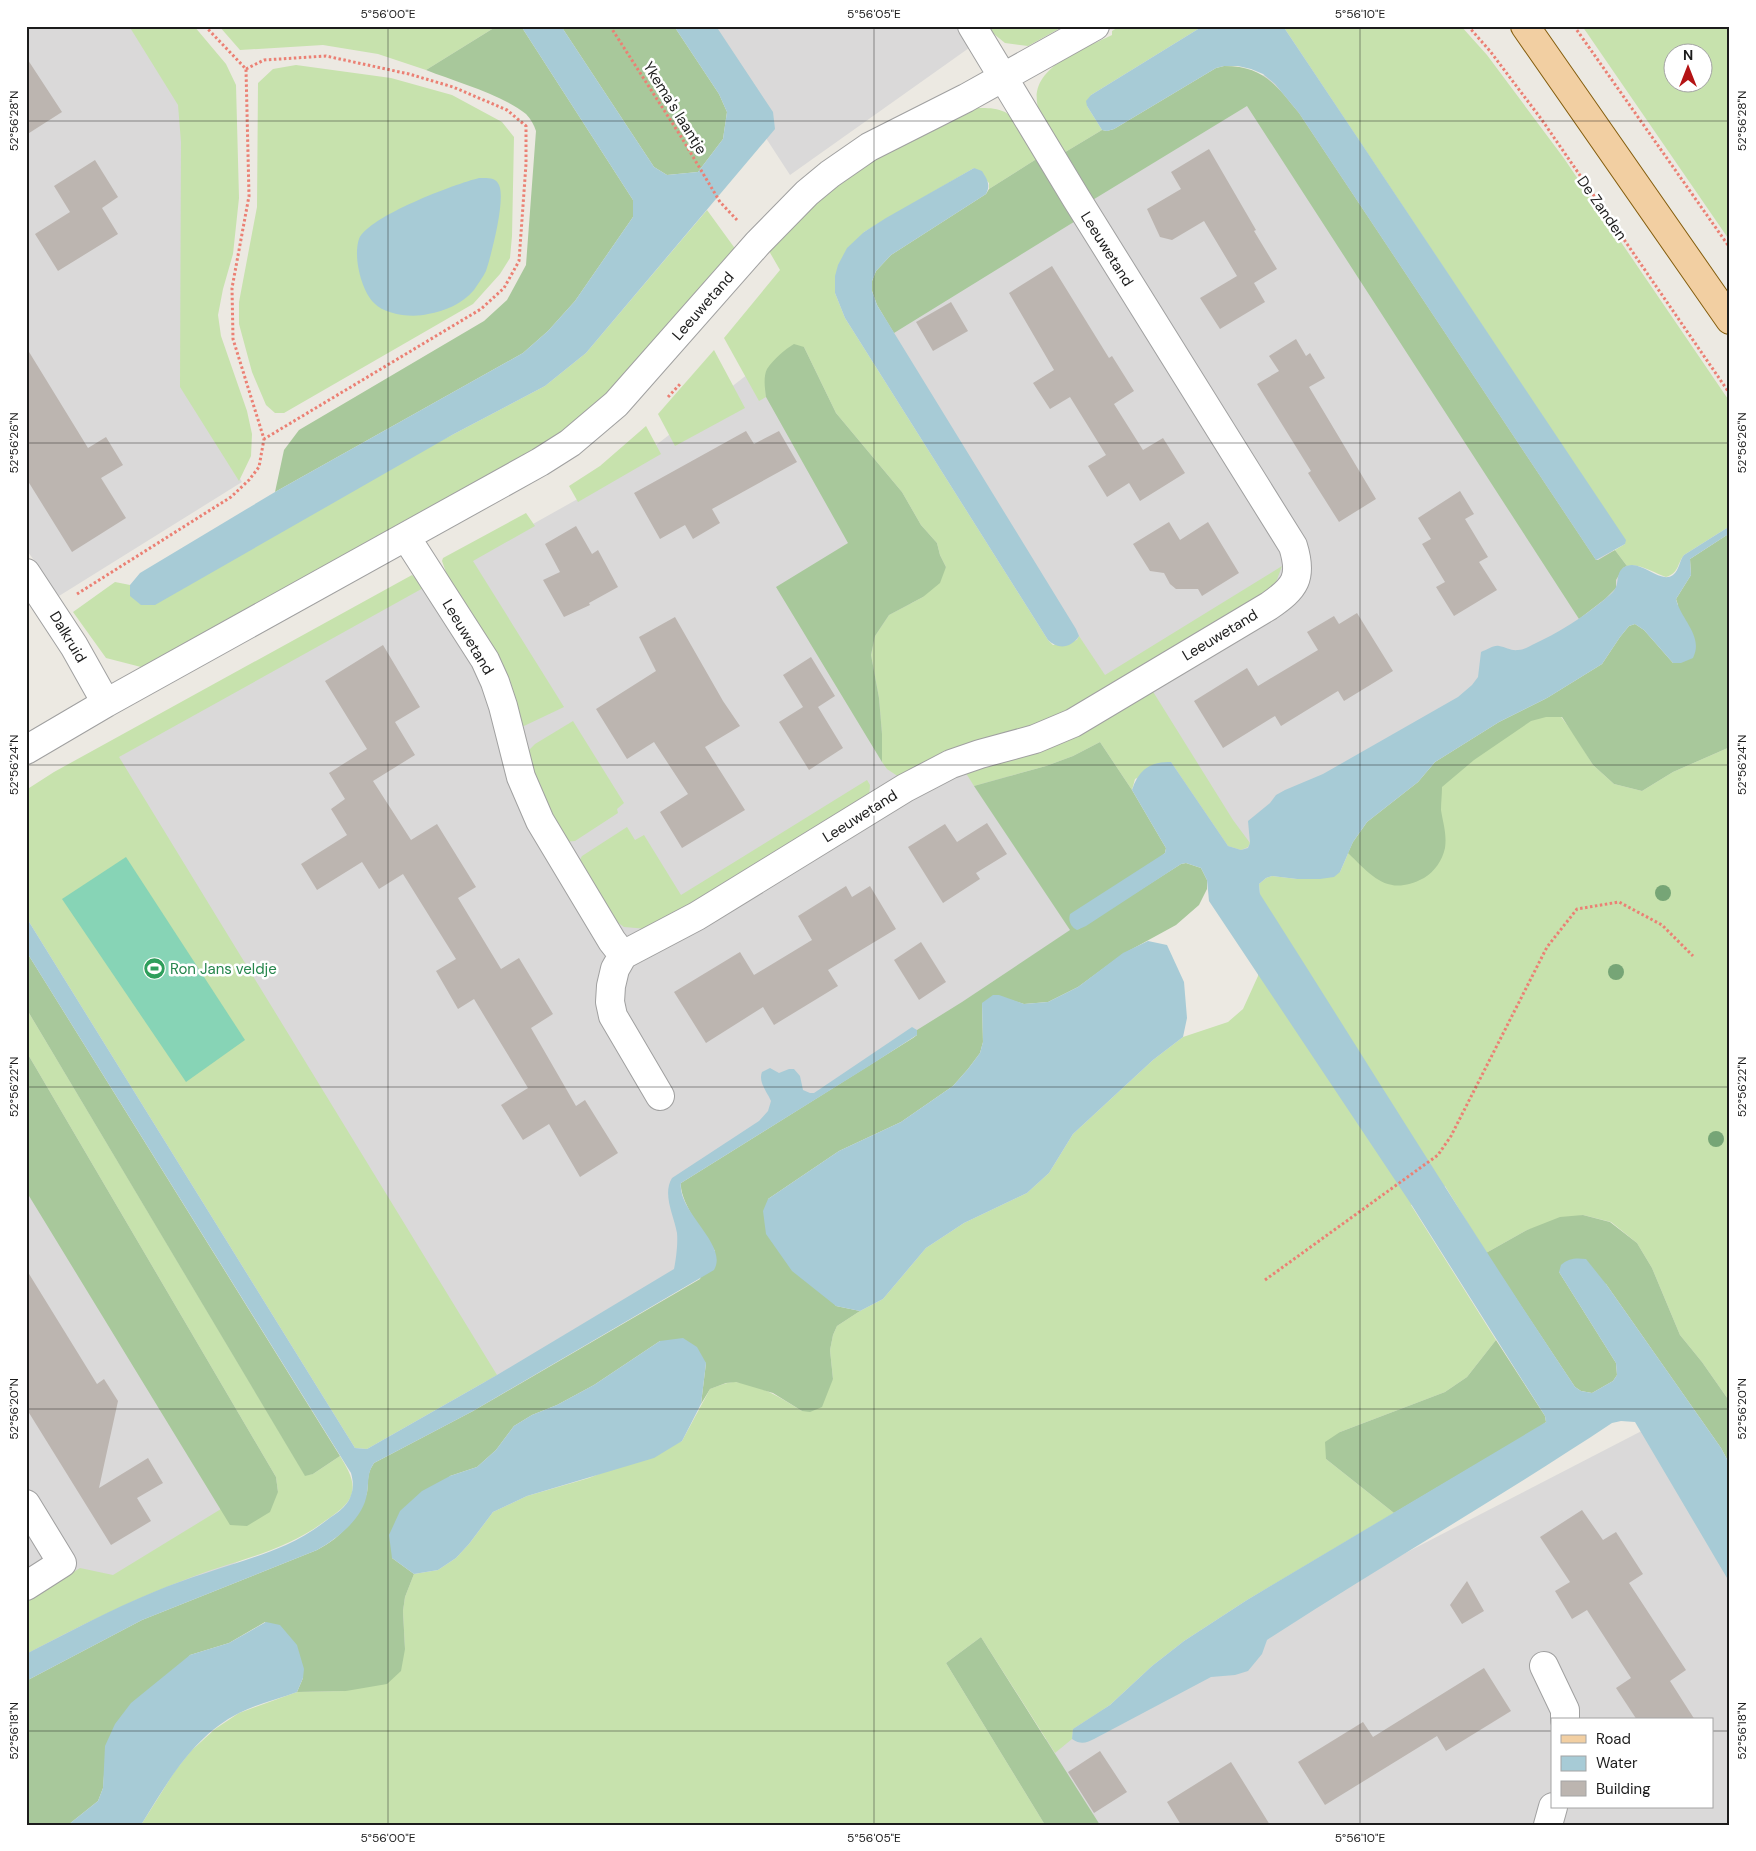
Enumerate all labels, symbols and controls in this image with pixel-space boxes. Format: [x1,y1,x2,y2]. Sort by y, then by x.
text: 5°56'00"E [361,6,416,22]
text: 5°56'05"E [847,6,901,22]
text: 5°56'10"E [1335,6,1385,22]
north arrow [1664,42,1714,92]
text: N [1683,46,1693,64]
street label: Ykema's laantje [638,58,712,158]
text: 52°56'28"N [6,91,22,151]
text: 52°56'28"N [1734,91,1750,151]
street label: De Zanden [1573,172,1631,244]
street label: Leeuwetand [1076,208,1138,290]
street label: Leeuwetand [668,267,738,345]
text: 52°56'26"N [6,412,22,474]
text: 52°56'26"N [1734,412,1750,474]
street label: Leeuwetand [438,596,498,678]
street label: Leeuwetand [1179,605,1261,665]
street label: Dalkruid [45,608,91,666]
text: 52°56'24"N [6,735,22,795]
text: 52°56'24"N [1734,735,1750,795]
street label: Leeuwetand [819,785,901,847]
sports icon: Ron Jans veldje [142,957,166,981]
place label: Ron Jans veldje [170,959,277,979]
text: 52°56'22"N [6,1057,22,1117]
text: 52°56'22"N [1734,1057,1750,1117]
text: 52°56'20"N [6,1378,22,1440]
text: 52°56'20"N [1734,1378,1750,1440]
text: 52°56'18"N [6,1702,22,1760]
text: 52°56'18"N [1734,1702,1750,1760]
legend [1551,1718,1714,1808]
text: Road [1596,1729,1631,1749]
text: Water [1596,1753,1638,1773]
text: Building [1596,1779,1651,1799]
text: 5°56'00"E [361,1830,416,1846]
text: 5°56'05"E [847,1830,901,1846]
text: 5°56'10"E [1335,1830,1385,1846]

